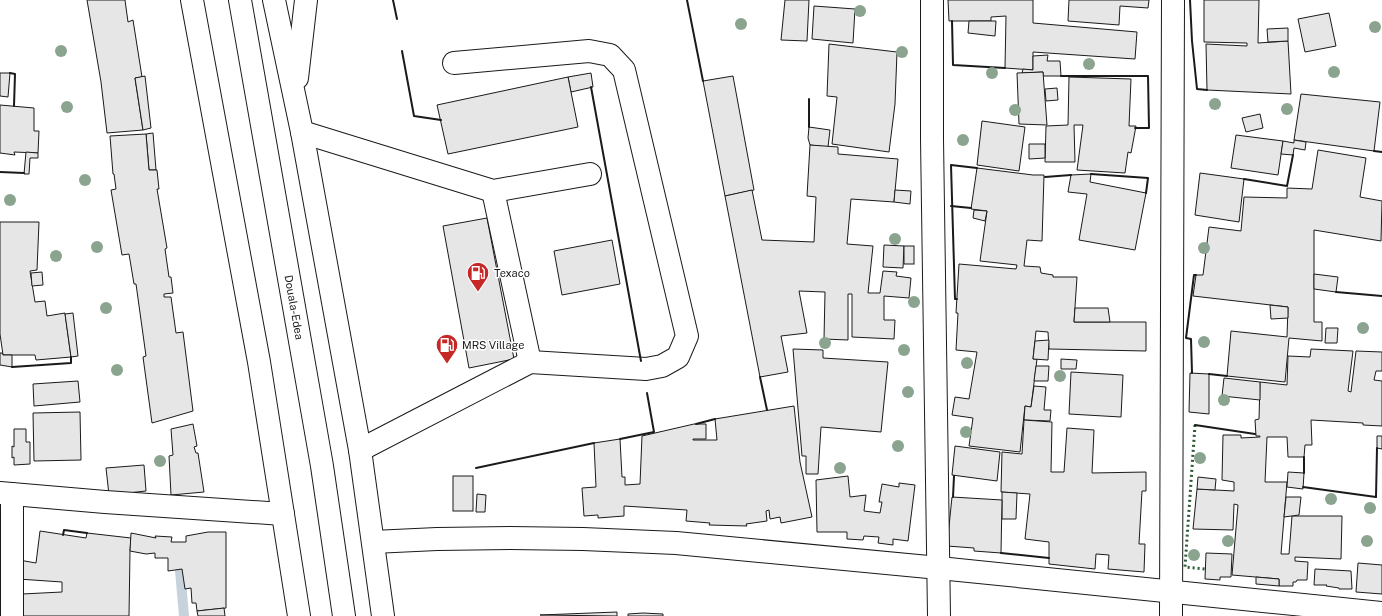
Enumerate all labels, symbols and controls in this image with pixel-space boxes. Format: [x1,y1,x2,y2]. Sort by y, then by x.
fuel station icon: Texaco [465,260,491,293]
place label: Texaco [494,267,530,279]
street label: Douala-Edea [282,274,306,341]
fuel station icon: MRS Village [434,332,460,365]
place label: MRS Village [462,339,524,351]

